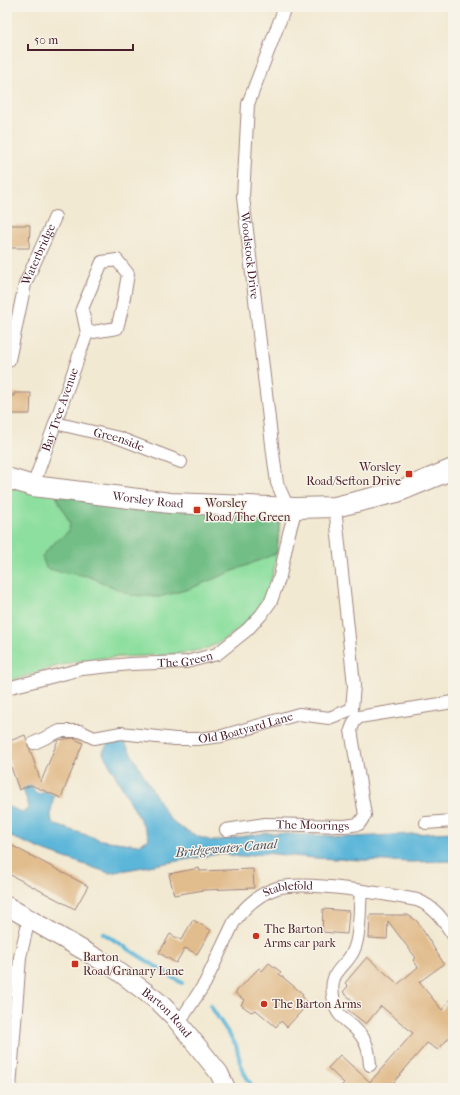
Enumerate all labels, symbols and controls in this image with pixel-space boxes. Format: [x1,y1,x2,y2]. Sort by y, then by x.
scale bar [28,26,133,52]
text: 50 m [34,33,58,47]
street label: Woodstock Drive [238,210,262,300]
street label: Waterbridge [18,221,58,288]
street label: Bay Tree Avenue [39,366,81,453]
street label: Greenside [92,425,146,454]
place label: Worsley Road/Sefton Drive [306,460,402,488]
marker: Worsley Road/Sefton Drive [404,469,414,479]
street label: Worsley Road [111,489,184,511]
place label: Worsley Road/The Green [204,496,291,524]
marker: Worsley Road/The Green [192,505,202,515]
street label: The Green [157,648,214,670]
street label: Old Boatyard Lane [197,709,294,746]
street label: The Moorings [276,817,350,833]
water label: Bridgewater Canal [174,836,279,860]
street label: Stablefold [260,879,314,900]
place label: The Barton Arms car park [263,922,336,950]
marker: The Barton Arms car park [251,931,261,941]
place label: Barton Road/Granary Lane [83,950,184,978]
marker: Barton Road/Granary Lane [70,959,80,969]
street label: Barton Road [139,985,195,1041]
place label: The Barton Arms [272,997,362,1011]
marker: The Barton Arms [259,999,269,1009]

